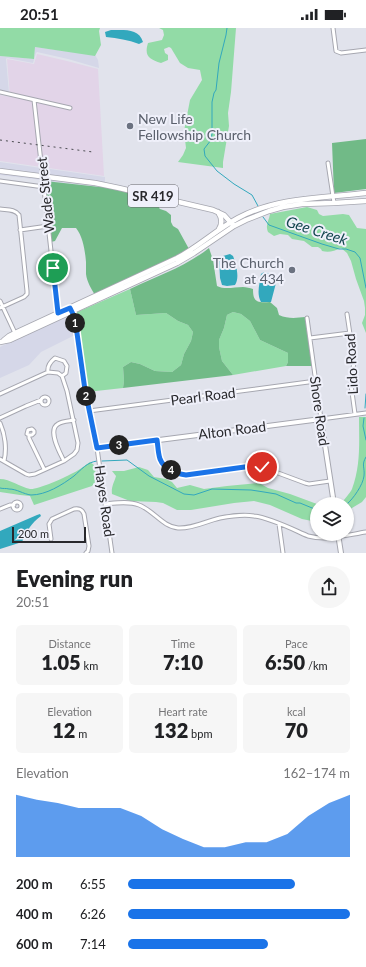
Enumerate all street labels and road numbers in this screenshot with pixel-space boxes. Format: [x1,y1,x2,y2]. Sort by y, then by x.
street label: Wade Street [33,156,57,234]
road number: SR 419 [128,185,178,207]
street label: Lido Road [341,333,361,395]
street label: Shore Road [307,375,333,447]
street label: Pearl Road [169,384,237,408]
street label: Alton Road [197,417,267,443]
street label: Hayes Road [92,464,118,538]

